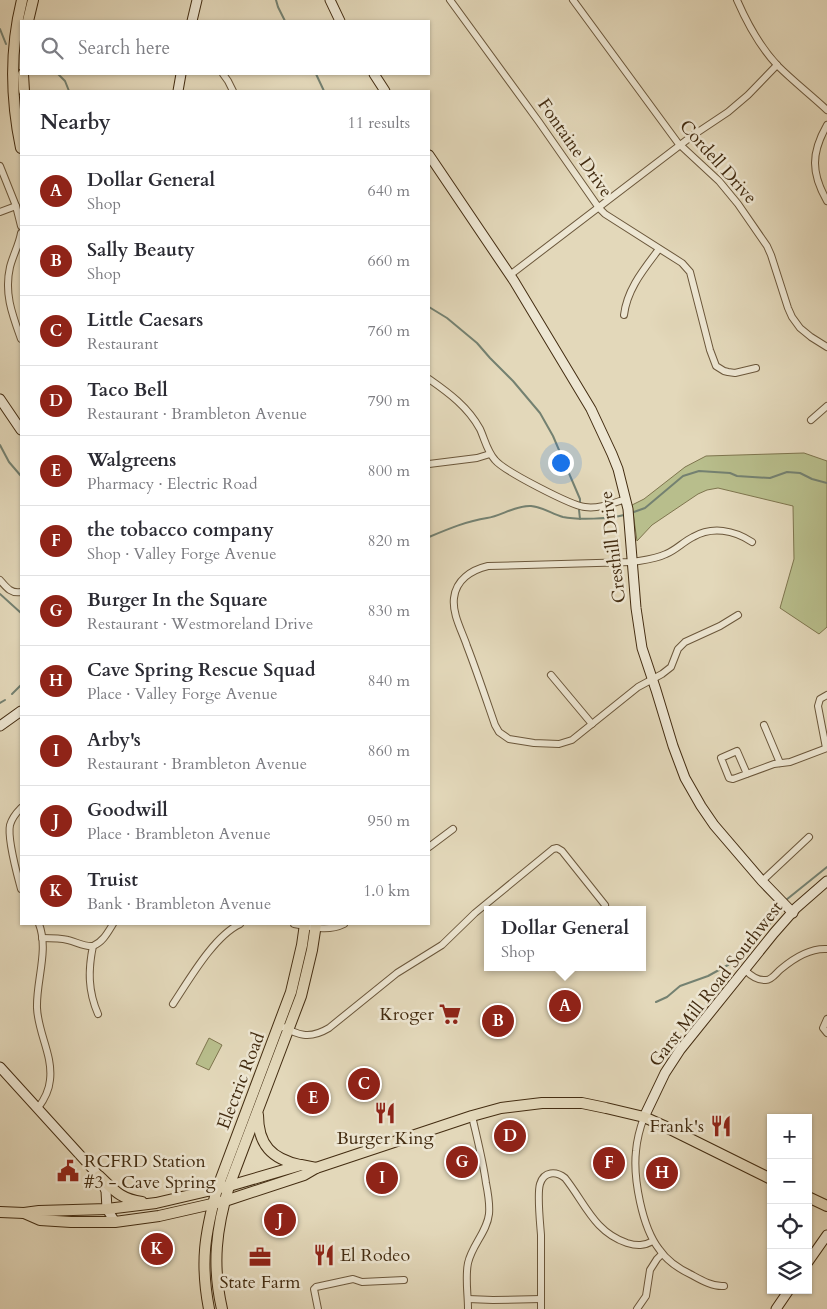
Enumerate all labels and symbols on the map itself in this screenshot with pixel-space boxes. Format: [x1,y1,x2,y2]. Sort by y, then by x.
street label: Fontaine Drive [532,94,618,202]
street label: Cordell Drive [673,114,763,210]
your location [548,450,574,476]
street label: Cresthill Drive [594,490,632,604]
street label: Garst Mill Road Southwest [643,896,789,1072]
pin: A [549,987,581,1025]
supermarket icon: Kroger [437,1001,463,1027]
place label: Kroger [379,1002,434,1027]
pin: B [482,1002,514,1040]
street label: Electric Road [211,1029,271,1133]
pin: C [348,1065,380,1103]
pin: E [297,1079,329,1117]
restaurant icon: Burger King [372,1100,398,1126]
restaurant icon: Frank's [708,1113,734,1139]
place label: Frank's [649,1114,704,1139]
pin: D [494,1117,526,1155]
place label: Burger King [336,1126,434,1151]
pin: G [446,1143,478,1181]
pin: F [593,1144,625,1182]
place label: RCFRD Station #3 - Cave Spring [84,1149,216,1195]
pin: H [646,1154,678,1192]
public building icon: RCFRD Station #3 - Cave Spring [55,1158,81,1184]
pin: I [366,1159,398,1197]
pin: J [264,1201,296,1239]
pin: K [141,1230,173,1268]
restaurant icon: El Rodeo [311,1242,337,1268]
place label: El Rodeo [340,1243,410,1268]
office icon: State Farm [247,1244,273,1270]
place label: State Farm [220,1270,301,1295]

